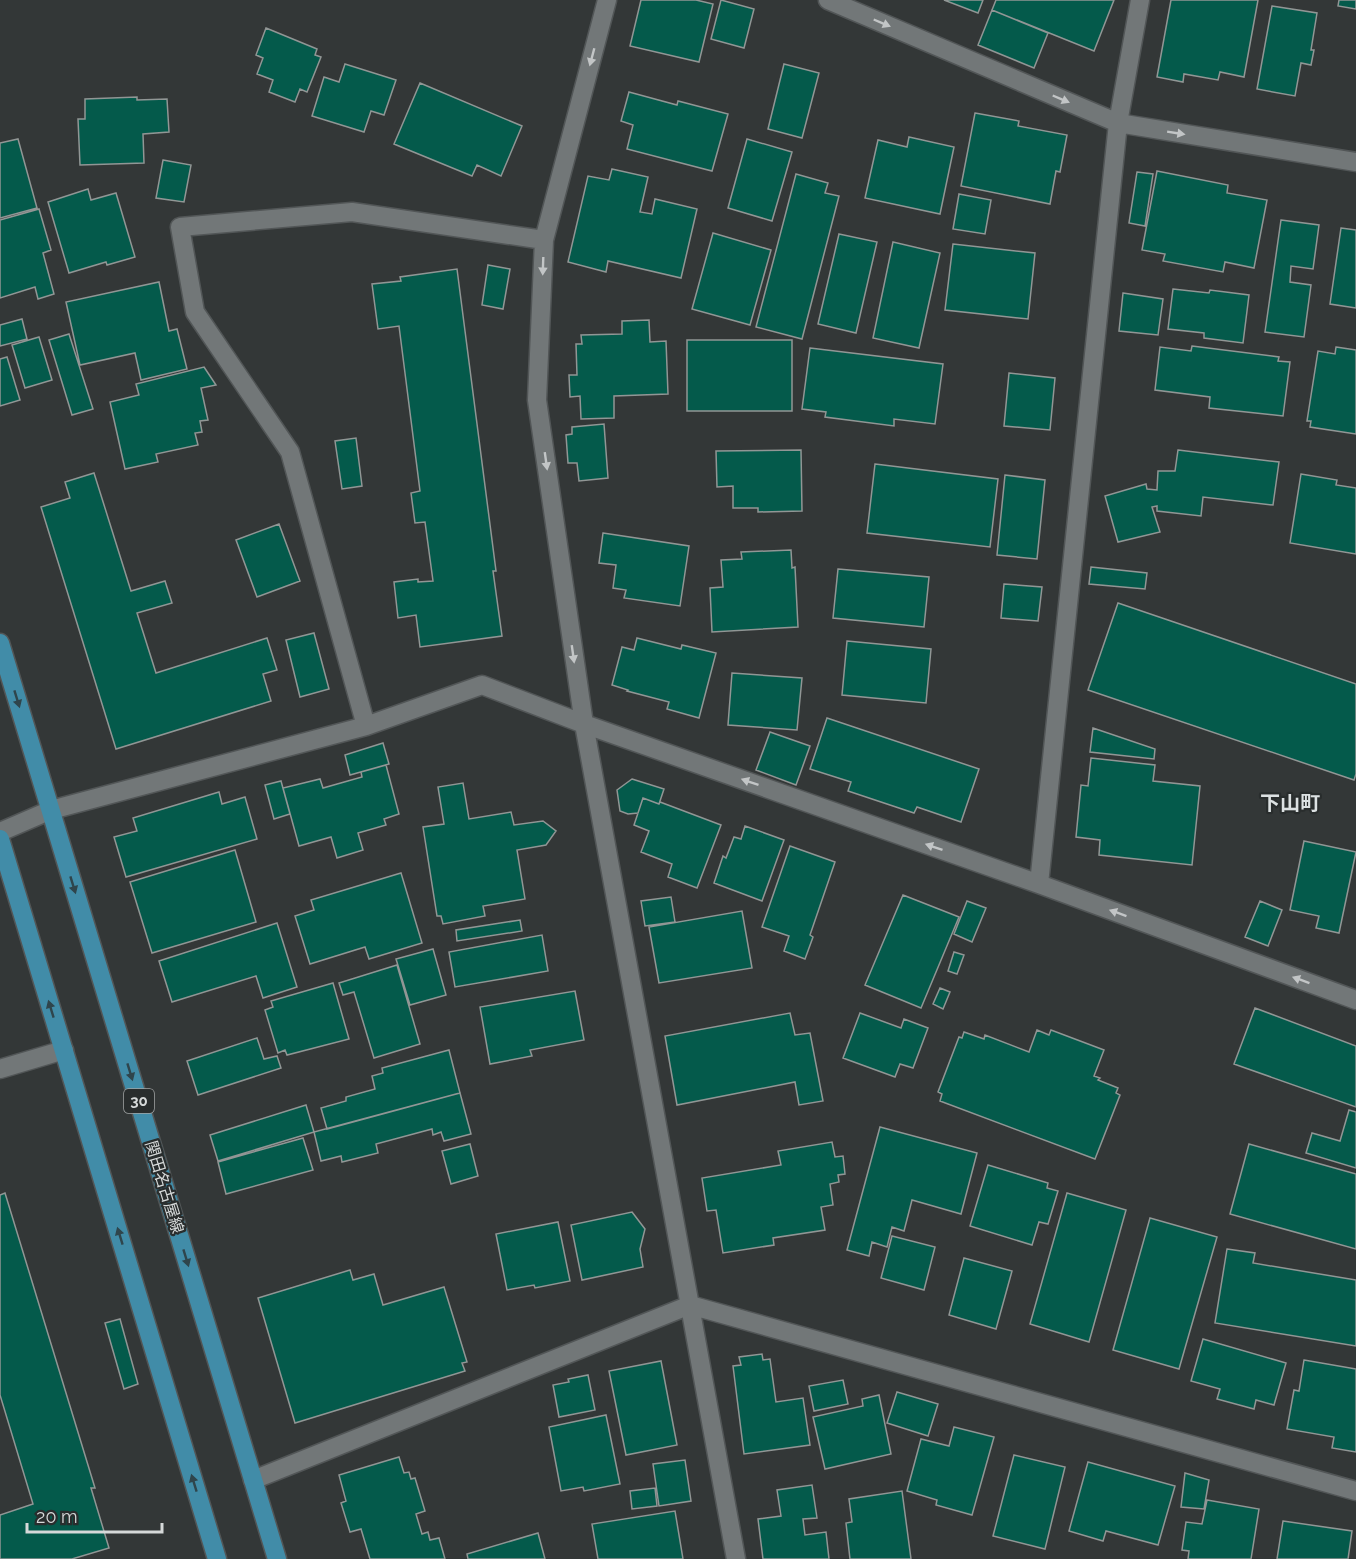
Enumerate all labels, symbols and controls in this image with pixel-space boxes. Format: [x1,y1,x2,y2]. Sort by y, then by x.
one-way arrow [873,19,891,28]
one-way arrow [587,47,597,66]
one-way arrow [1053,94,1071,104]
one-way arrow [1167,128,1186,137]
one-way arrow [538,257,547,276]
one-way arrow [541,451,550,470]
one-way arrow [569,644,578,663]
one-way arrow [13,690,22,708]
one-way arrow [741,777,759,787]
district label: 下山町 [1260,791,1320,815]
one-way arrow [925,842,943,852]
one-way arrow [69,876,79,894]
one-way arrow [1109,907,1127,917]
one-way arrow [1292,975,1310,984]
one-way arrow [46,1000,55,1018]
one-way arrow [126,1063,135,1081]
road number: 30 [124,1089,154,1113]
street label: 関田名古屋線 [141,1138,188,1236]
one-way arrow [115,1227,124,1245]
one-way arrow [182,1249,191,1267]
one-way arrow [189,1474,198,1492]
scale bar [27,1496,162,1534]
text: 20 m [36,1506,78,1527]

